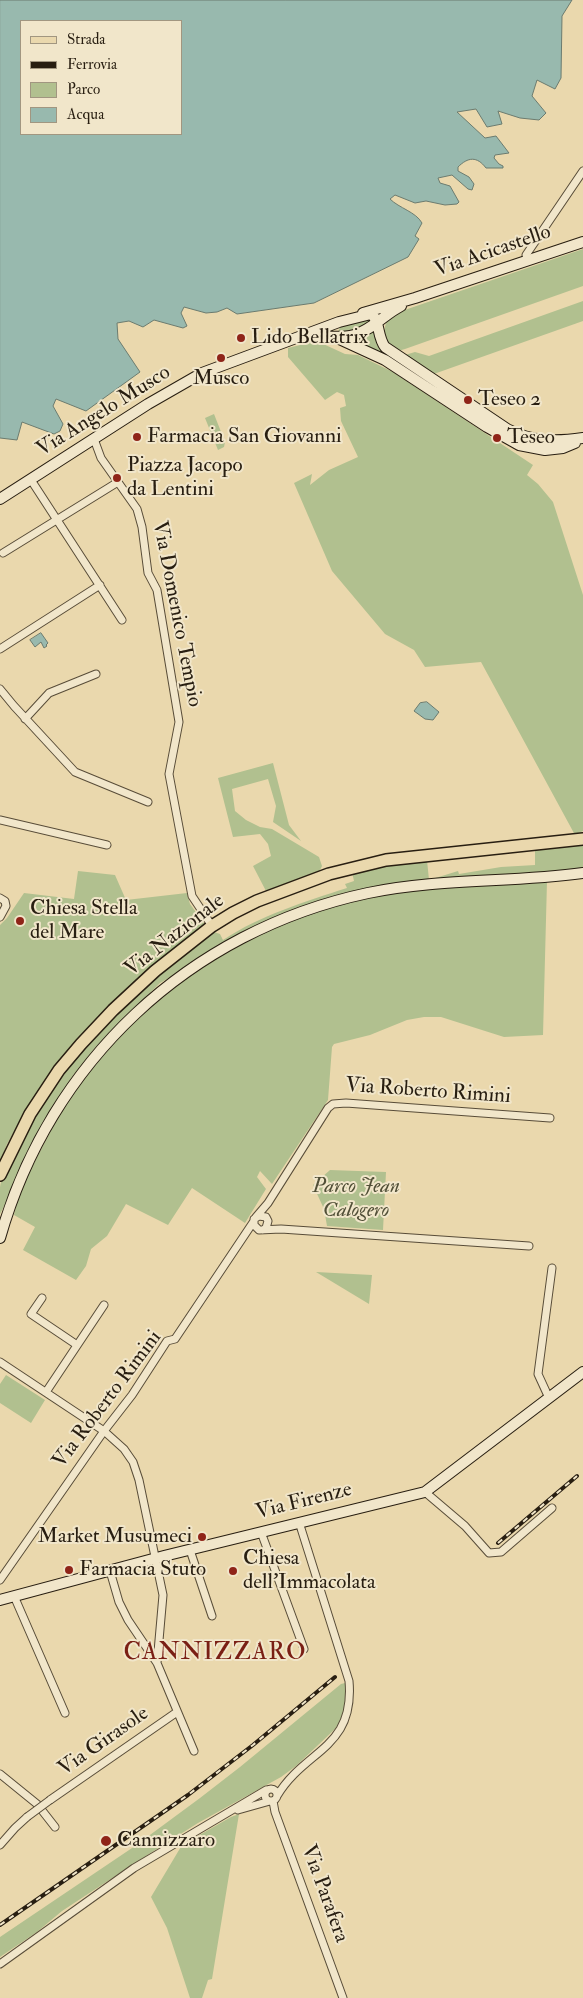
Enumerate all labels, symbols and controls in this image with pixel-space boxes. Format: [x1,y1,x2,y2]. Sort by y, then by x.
legend [20,20,182,135]
text: Strada [67,30,106,49]
text: Ferrovia [67,55,117,74]
text: Parco [67,80,100,99]
text: Acqua [67,105,104,124]
street label: Via Acicastello [432,220,554,284]
place label: Lido Bellatrix [251,325,368,351]
marker: Lido Bellatrix [235,332,247,344]
marker: Musco [215,352,227,364]
street label: Via Angelo Musco [32,361,176,463]
place label: Musco [193,366,249,392]
place label: Teseo 2 [478,387,541,413]
marker: Teseo 2 [462,394,474,406]
place label: Farmacia San Giovanni [147,424,342,450]
place label: Teseo [507,425,555,451]
marker: Farmacia San Giovanni [131,431,143,443]
marker: Teseo [491,432,503,444]
place label: Piazza Jacopo da Lentini [127,453,243,503]
marker: Piazza Jacopo da Lentini [111,472,123,484]
street label: Via Domenico Tempio [146,519,206,709]
street label: Via Nazionale [120,889,230,983]
place label: Chiesa Stella del Mare [30,896,138,946]
marker: Chiesa Stella del Mare [14,915,26,927]
street label: Via Roberto Rimini [345,1074,511,1110]
park label: Parco Jean Calogero [312,1174,400,1224]
street label: Via Roberto Rimini [48,1326,168,1474]
street label: Via Firenze [253,1478,355,1526]
place label: Market Musumeci [38,1524,192,1550]
marker: Market Musumeci [196,1531,208,1543]
place label: Chiesa dell'Immacolata [243,1546,376,1596]
place label: Farmacia Stuto [79,1557,206,1583]
marker: Farmacia Stuto [63,1564,75,1576]
marker: Chiesa dell'Immacolata [227,1565,239,1577]
district label: CANNIZZARO [122,1640,308,1668]
street label: Via Girasole [54,1702,154,1782]
place label: Cannizzaro [117,1828,215,1854]
marker: Cannizzaro [99,1834,113,1848]
street label: Via Parafera [295,1842,353,1946]

